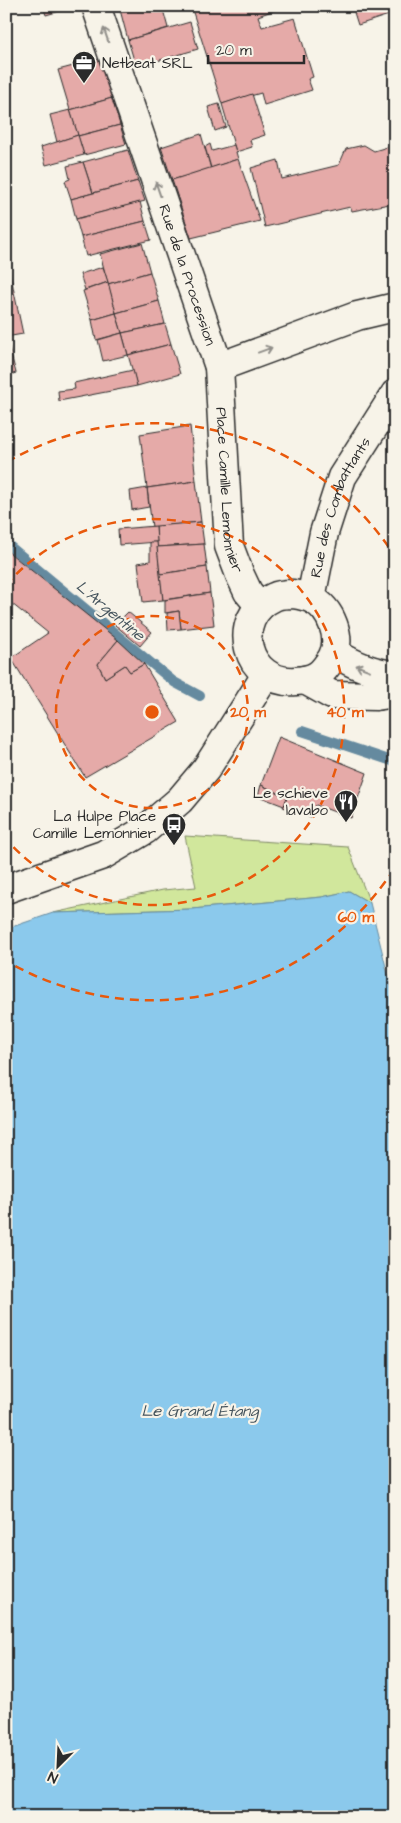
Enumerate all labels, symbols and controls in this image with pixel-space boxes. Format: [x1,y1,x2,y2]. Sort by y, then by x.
one-way arrow [101,27,110,43]
scale bar [208,32,305,64]
text: 20 m [216,40,252,61]
office icon: Netbeat SRL [71,50,97,84]
place label: Netbeat SRL [102,53,193,74]
one-way arrow [153,181,162,197]
street label: Rue de la Procession [153,202,221,349]
one-way arrow [256,345,272,354]
street label: Place Camille Lemonnier [210,407,248,576]
street label: Rue des Combattants [305,433,376,579]
water label: L'Argentine [71,576,150,648]
one-way arrow [356,663,371,672]
text: 20 m [229,702,266,723]
text: 40 m [326,702,364,723]
centre of rings [143,703,161,721]
place label: Le schieve lavabo [253,783,329,821]
restaurant icon: Le schieve lavabo [333,789,359,823]
place label: La Hulpe Place Camille Lemonnier [33,806,156,844]
bus stop icon: La Hulpe Place Camille Lemonnier [161,812,187,846]
text: 60 m [338,907,375,928]
water label: Le Grand Étang [141,1400,260,1423]
north arrow [32,1740,82,1790]
text: N [45,1766,61,1788]

